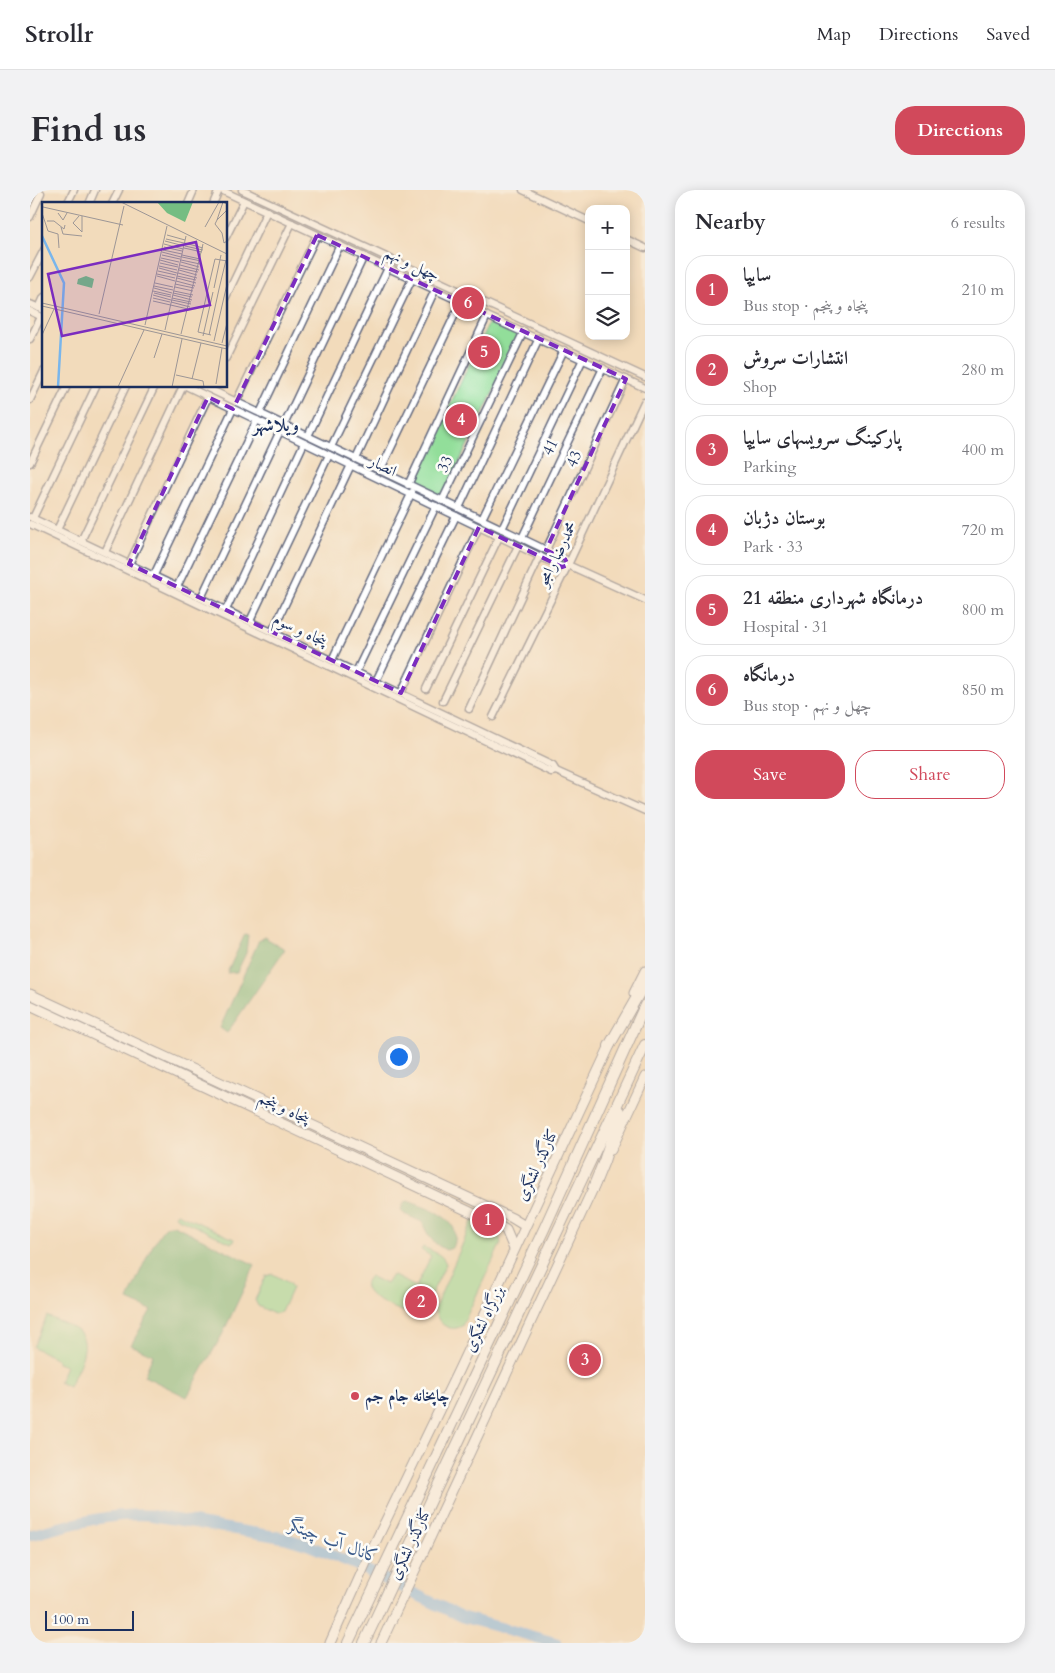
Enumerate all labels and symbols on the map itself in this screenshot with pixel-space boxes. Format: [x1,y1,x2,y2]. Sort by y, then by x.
inset map [42,202,228,388]
street label: چهل و نهم [379,242,443,290]
pin: 6 [452,284,484,322]
pin: 5 [468,333,500,371]
pin: 4 [445,401,477,439]
district label: ویلاشهر [251,413,299,438]
street label: 41 [537,435,563,459]
street label: 43 [561,447,587,471]
street label: انصار [364,449,400,482]
street label: 33 [432,452,458,476]
street label: محمدرضا رامجو [531,518,582,592]
street label: پنجاه و سوم [268,608,332,655]
your location [386,1044,412,1070]
street label: پنجاه و پنجم [253,1086,315,1134]
street label: کنارگذر لشگری [510,1125,563,1205]
pin: 1 [472,1201,504,1239]
street label: بزرگراه لشگری [459,1282,510,1356]
pin: 2 [405,1283,437,1321]
pin: 3 [569,1341,601,1379]
place label: چاپخانه جام جم [365,1385,450,1410]
marker: چاپخانه جام جم [349,1390,361,1402]
street label: کنارگذر لشگری [383,1504,436,1584]
water label: کانال آب چیتگر [284,1512,383,1570]
scale bar [45,1608,134,1631]

